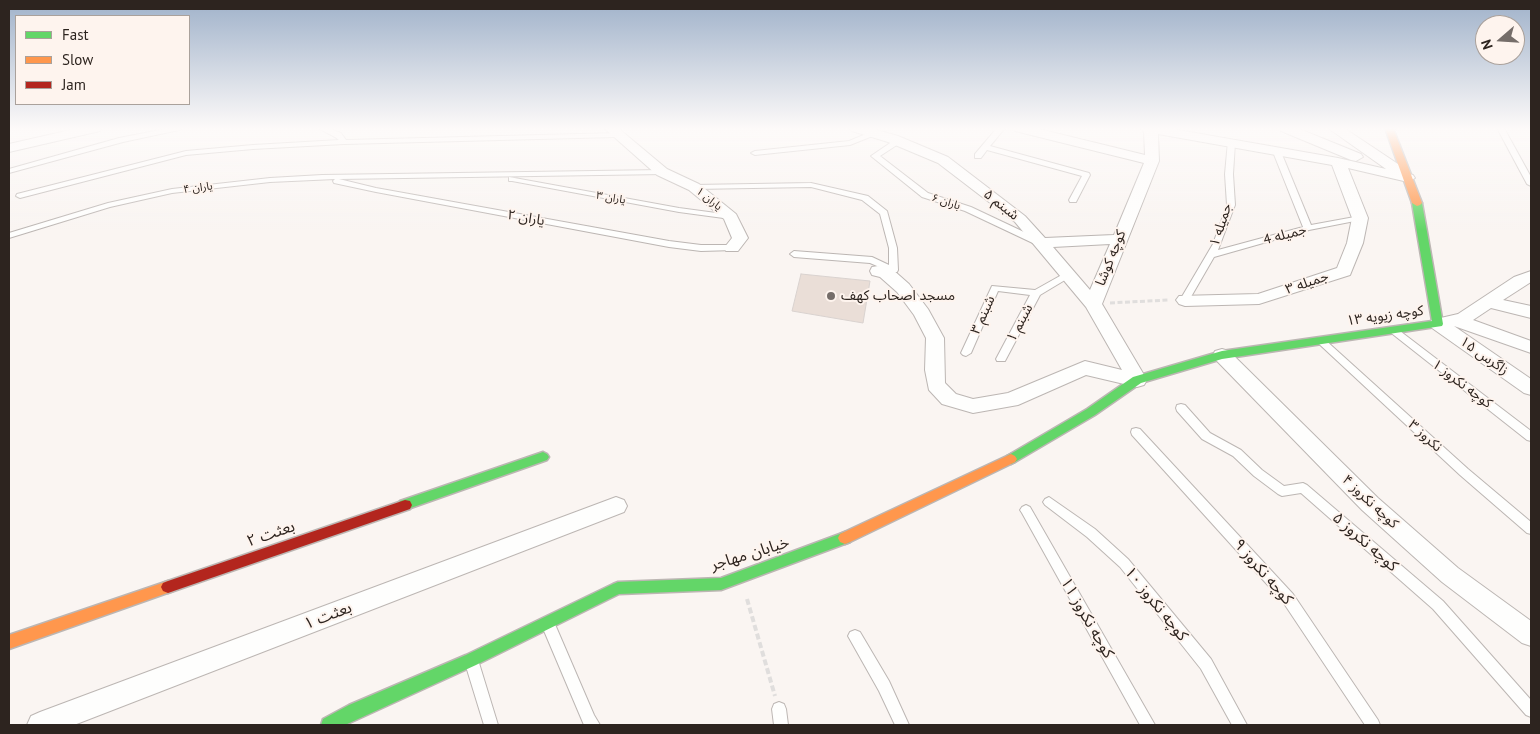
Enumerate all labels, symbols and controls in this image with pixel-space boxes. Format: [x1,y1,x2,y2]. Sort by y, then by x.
legend [15,15,190,105]
north arrow [1475,15,1525,65]
text: Fast [62,25,89,44]
text: N [1477,37,1497,52]
text: Slow [62,50,93,69]
text: Jam [62,75,86,94]
street label: یاران ۴ [182,180,214,196]
street label: یاران ۱ [693,185,725,213]
street label: شبنم ۵ [980,186,1022,224]
street label: یاران ۳ [595,189,627,207]
street label: باران ۶ [930,191,962,213]
street label: جمیله ۱ [1206,201,1236,249]
street label: یاران ۲ [506,206,546,230]
street label: جمیله 4 [1262,221,1308,249]
street label: کوچه کوشا [1092,228,1130,288]
street label: جمیله ۳ [1283,268,1331,298]
place label: مسجد اصحاب کهف [841,288,955,304]
marker: مسجد اصحاب کهف [825,290,837,302]
street label: شبنم ۳ [967,293,999,337]
street label: شبنم ۱ [1003,301,1037,345]
street label: کوچه زیویه ۱۳ [1345,302,1425,330]
street label: زاگرس ۱۵ [1456,333,1512,379]
street label: کوچه نکروز ۱ [1429,356,1495,412]
street label: نکروز ۳ [1405,417,1445,455]
street label: کوچه نکروز ۴ [1338,472,1402,532]
street label: کوچه نکروز ۵ [1328,508,1402,576]
street label: بعثت ۲ [244,517,298,551]
street label: خیابان مهاجر [708,533,792,575]
street label: کوچه نکروز ۹ [1229,535,1297,609]
street label: کوچه نکروز ۱۰ [1120,563,1192,645]
street label: کوچه نکروز ۱۱ [1056,574,1118,662]
street label: بعثت ۱ [301,598,355,634]

